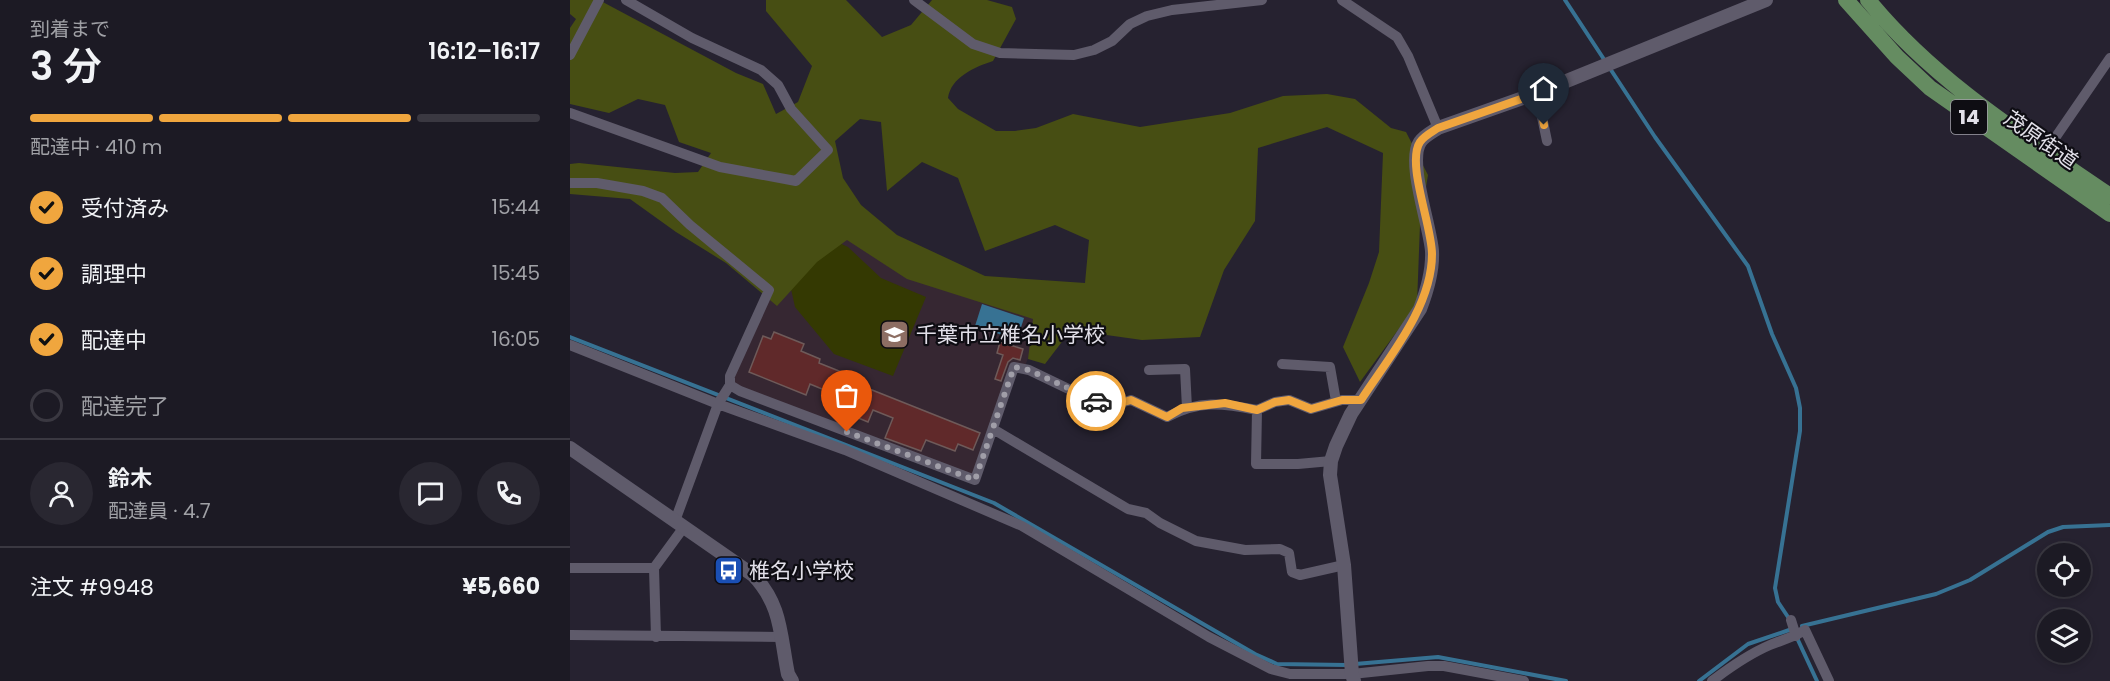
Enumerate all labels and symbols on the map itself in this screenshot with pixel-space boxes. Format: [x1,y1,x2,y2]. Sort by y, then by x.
pin [1518,63,1569,125]
road number: 14 [1951,100,1987,134]
street label: 茂原街道 [1999,104,2084,176]
school or university icon: 千葉市立椎名小学校 [879,319,911,351]
place label: 千葉市立椎名小学校 [916,320,1105,349]
pin [821,370,872,432]
courier [1066,371,1126,431]
bus stop icon: 椎名小学校 [712,555,744,587]
place label: 椎名小学校 [749,556,854,585]

